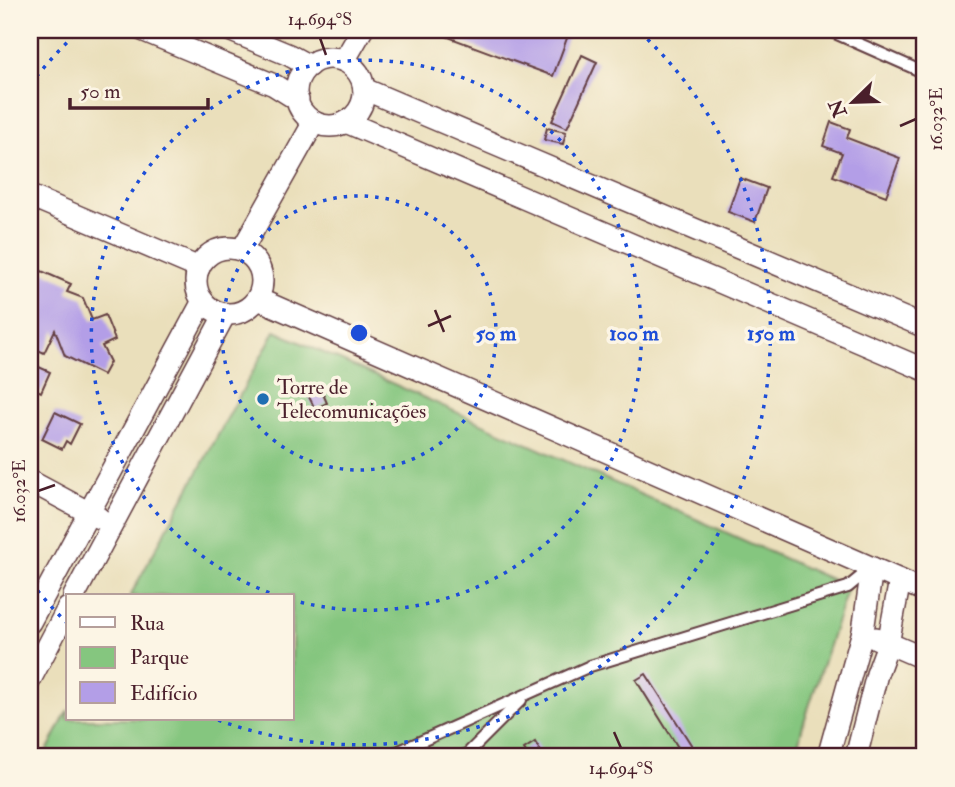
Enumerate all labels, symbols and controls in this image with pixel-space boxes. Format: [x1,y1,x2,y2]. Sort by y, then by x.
text: 14.694°S [288,8,352,31]
scale bar [70,66,208,110]
north arrow [818,66,888,136]
text: 50 m [80,78,121,105]
text: 16.032°E [925,87,948,151]
text: N [824,95,853,122]
text: 50 m [476,320,517,347]
text: 100 m [609,320,660,347]
text: 150 m [747,320,796,347]
centre of rings [347,321,371,345]
place label: Torre de Telecomunicações [277,374,426,425]
marker: Torre de Telecomunicações [255,391,271,407]
text: 16.032°E [8,459,31,523]
legend [66,594,294,720]
text: Rua [130,610,165,637]
text: Parque [130,644,189,671]
text: Edifício [130,680,197,707]
text: 14.694°S [589,757,653,780]

